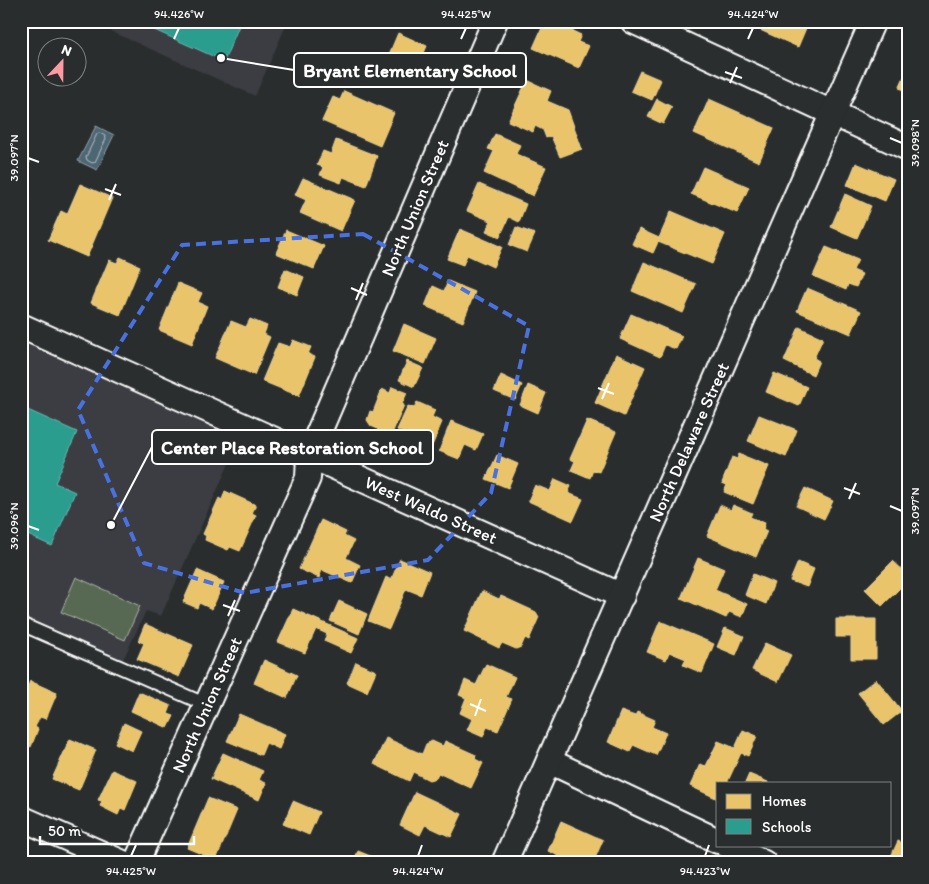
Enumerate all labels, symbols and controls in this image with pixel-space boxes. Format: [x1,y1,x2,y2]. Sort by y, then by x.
text: 94.426°W [154,7,204,21]
text: 94.425°W [441,7,491,21]
text: 94.424°W [728,7,778,21]
north arrow [38,38,88,88]
text: N [59,41,74,60]
callout: Bryant Elementary School [294,53,526,87]
text: Bryant Elementary School [303,59,517,82]
text: 39.098°N [908,119,922,167]
text: 39.097°N [7,134,21,182]
street label: North Union Street [376,136,454,280]
street label: North Delaware Street [644,359,734,525]
callout: Center Place Restoration School [152,430,433,464]
text: Center Place Restoration School [161,436,424,459]
street label: West Waldo Street [361,471,501,549]
text: 39.097°N [908,487,922,535]
text: 39.096°N [7,502,21,550]
street label: North Union Street [167,633,247,776]
legend [716,782,892,846]
text: Homes [762,792,807,810]
scale bar [40,814,194,846]
text: Schools [762,818,812,836]
text: 50 m [48,822,81,840]
text: 94.425°W [106,864,156,878]
text: 94.424°W [393,864,443,878]
text: 94.423°W [680,864,730,878]

